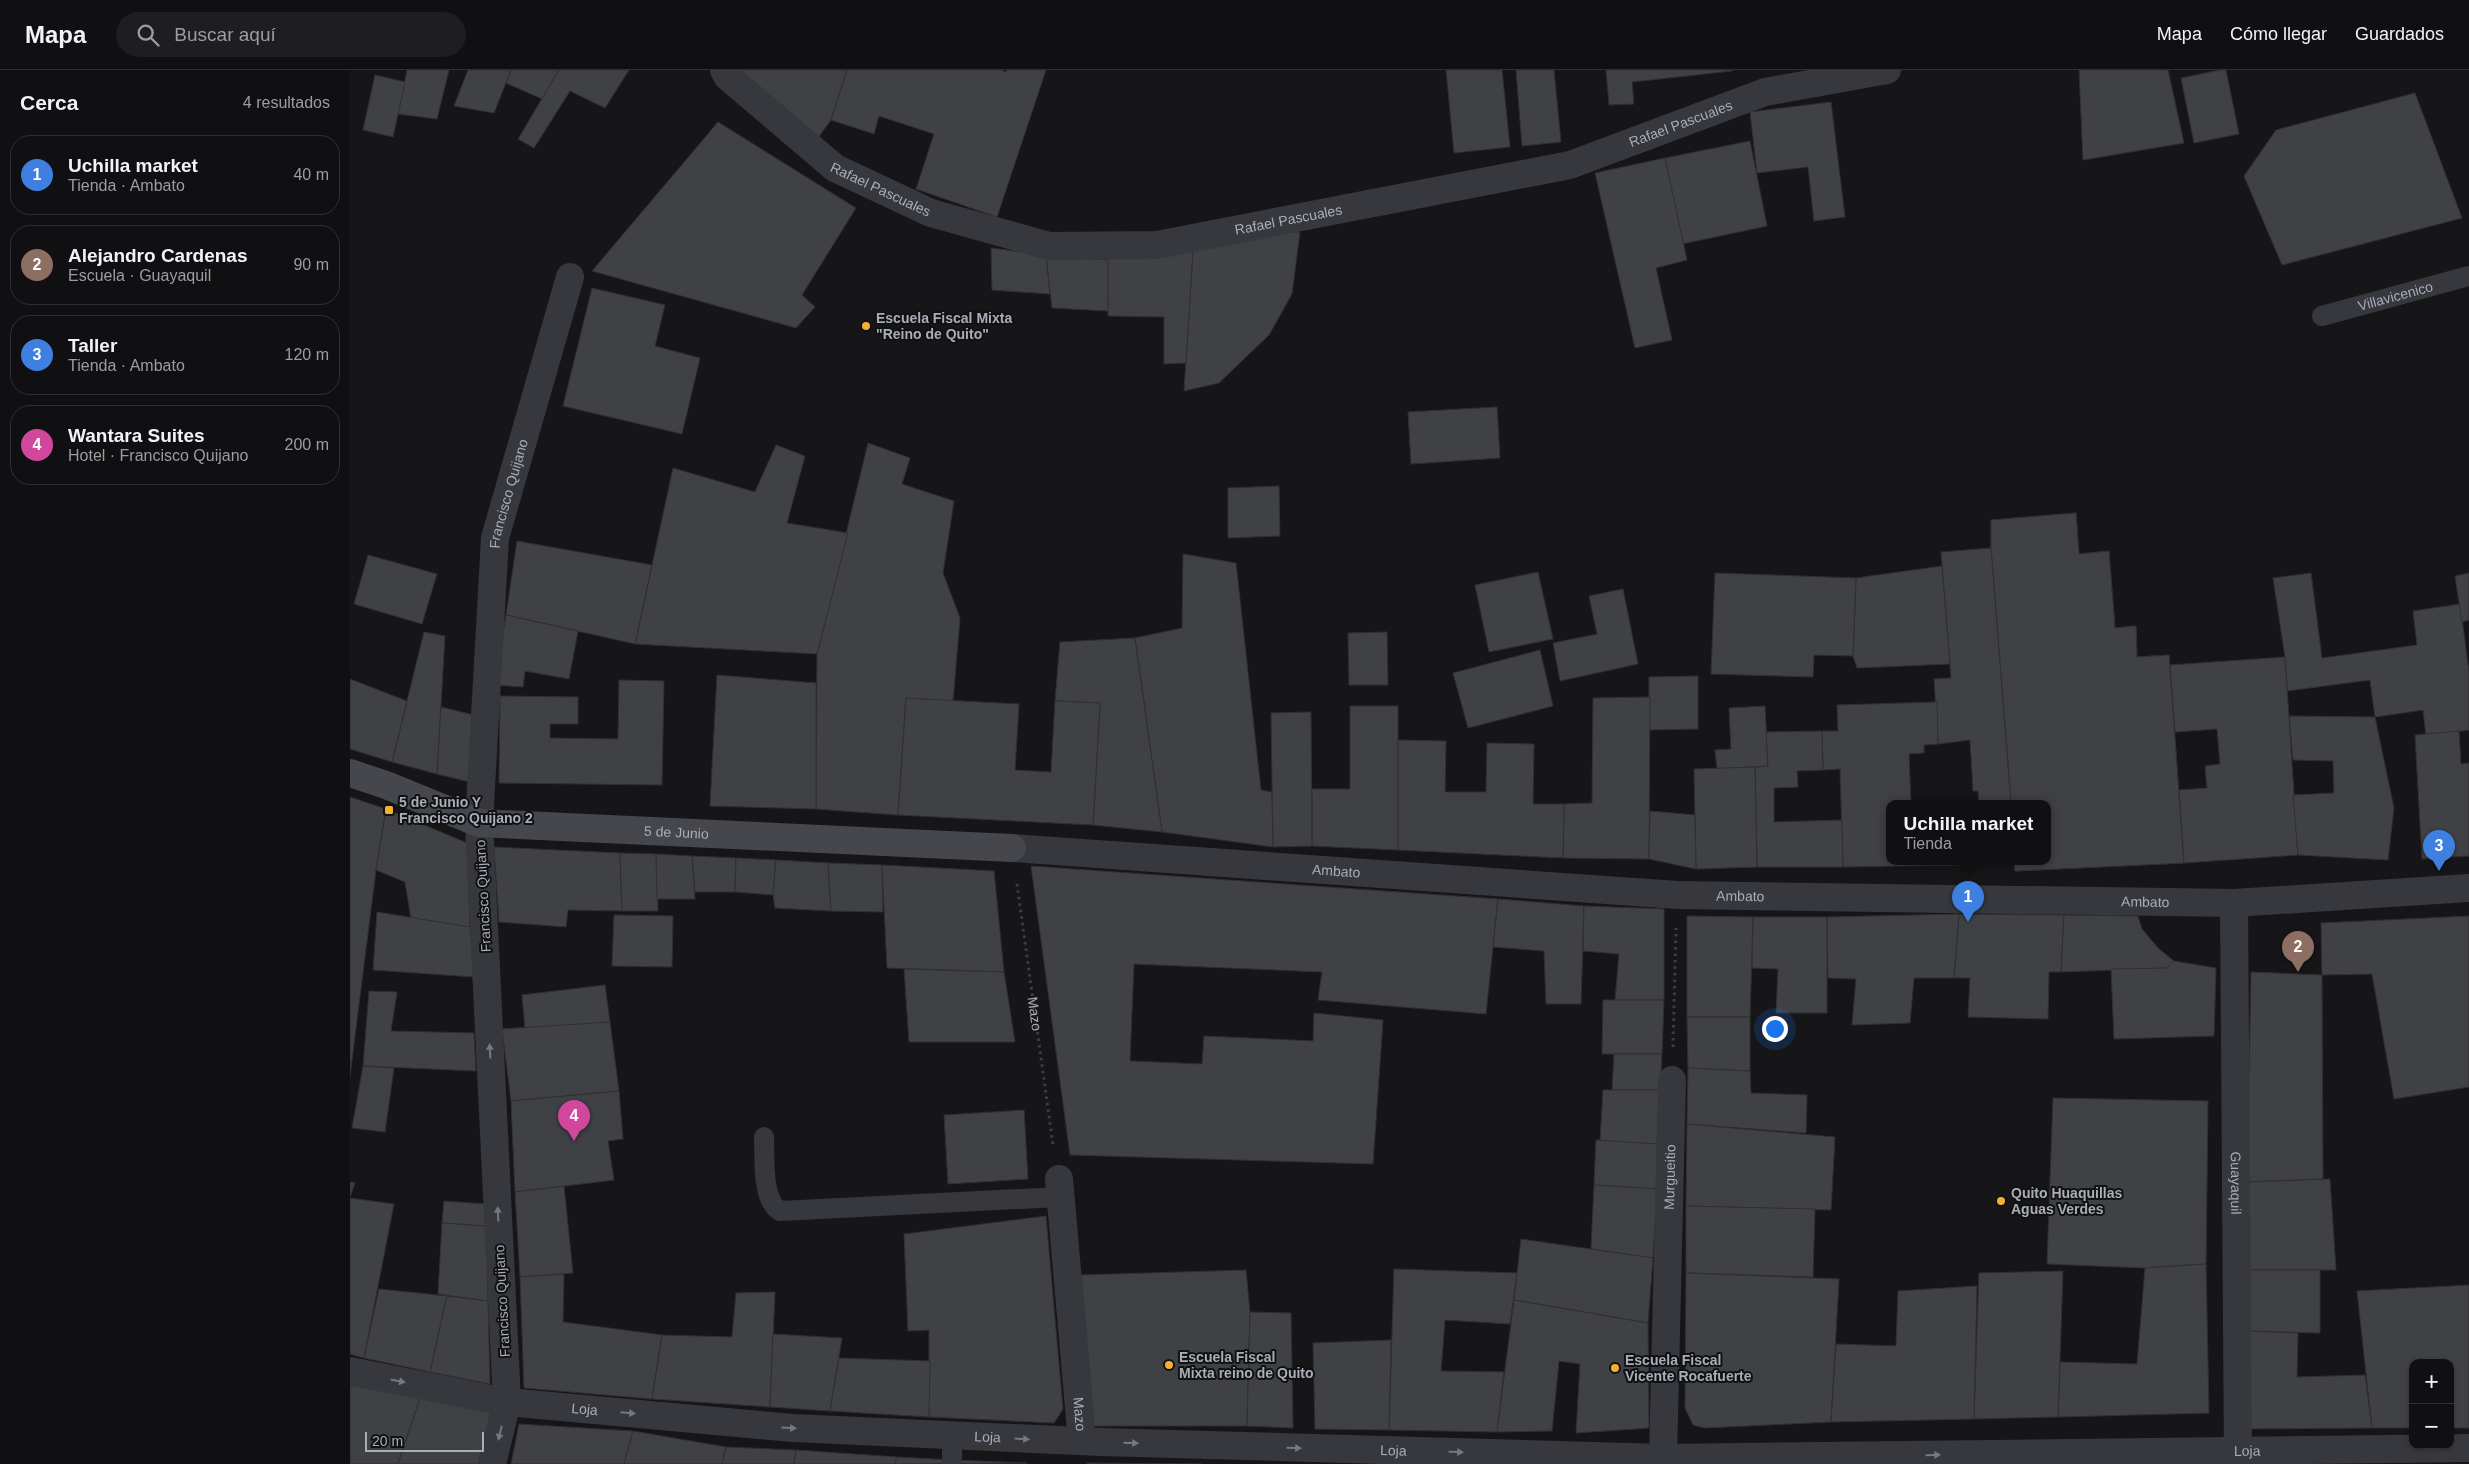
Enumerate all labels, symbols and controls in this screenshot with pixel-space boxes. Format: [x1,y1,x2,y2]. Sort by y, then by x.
search box [116,12,466,57]
text: Mapa [25,21,86,48]
icon: search [134,21,162,49]
text: Buscar aquí [174,24,276,45]
text: Mapa [2157,24,2202,44]
text: Cómo llegar [2230,24,2327,44]
text: Guardados [2355,24,2444,44]
text: Cerca [20,91,78,114]
text: 4 resultados [243,94,330,111]
street label: Rafael Pascuales [1627,97,1735,150]
text: Uchilla market [68,155,198,176]
street label: Rafael Pascuales [828,159,933,220]
text: 1 [33,166,41,183]
text: 40 m [293,166,329,183]
text: Tienda · Ambato [68,177,185,194]
street label: Rafael Pascuales [1233,201,1343,238]
text: Alejandro Cardenas [68,245,248,266]
text: 2 [33,256,41,273]
text: 90 m [293,256,329,273]
text: Escuela · Guayaquil [68,267,211,284]
street label: Villavicenico [2356,278,2435,314]
place label: Escuela Fiscal Mixta "Reino de Quito" [876,310,1012,342]
marker: Escuela Fiscal Mixta "Reino de Quito" [860,320,872,332]
text: Taller [68,335,117,356]
text: 3 [33,346,41,363]
text: 120 m [285,346,329,363]
text: Tienda · Ambato [68,357,185,374]
text: Wantara Suites [68,425,205,446]
text: 4 [33,436,41,453]
text: 200 m [285,436,329,453]
street label: Francisco Quijano [486,437,531,549]
text: Hotel · Francisco Quijano [68,447,249,464]
place label: 5 de Junio Y Francisco Quijano 2 [399,794,533,826]
popup [1886,800,2051,865]
marker: 5 de Junio Y Francisco Quijano 2 [383,804,395,816]
text: Uchilla market [1904,813,2033,834]
street label: 5 de Junio [644,823,709,842]
pin: 3 [2423,830,2455,871]
text: Tienda [1904,835,1952,852]
street label: Francisco Quijano [472,839,494,953]
street label: Ambato [1312,861,1361,881]
pin: 1 [1952,881,1984,922]
street label: Ambato [1716,888,1765,904]
street label: Ambato [2121,893,2170,910]
pin: 2 [2282,931,2314,972]
street label: Mazo [1025,996,1045,1032]
your location [1762,1016,1788,1042]
one-way arrow [486,1043,494,1059]
pin: 4 [558,1100,590,1141]
street label: Murgueitio [1661,1144,1678,1210]
street label: Guayaquil [2228,1151,2244,1215]
place label: Quito Huaquillas Aguas Verdes [2011,1185,2122,1217]
marker: Quito Huaquillas Aguas Verdes [1995,1195,2007,1207]
one-way arrow [493,1205,501,1221]
street label: Francisco Quijano [491,1244,513,1358]
place label: Escuela Fiscal Mixta reino de Quito [1179,1349,1314,1381]
place label: Escuela Fiscal Vicente Rocafuerte [1625,1352,1752,1384]
marker: Escuela Fiscal Mixta reino de Quito [1163,1359,1175,1371]
map controls [2409,1359,2454,1449]
button: + [2409,1359,2454,1404]
marker: Escuela Fiscal Vicente Rocafuerte [1609,1362,1621,1374]
one-way arrow [390,1377,405,1385]
street label: Mazo [1070,1396,1089,1432]
street label: Loja [571,1400,599,1418]
button: − [2409,1404,2454,1449]
one-way arrow [620,1409,636,1417]
one-way arrow [782,1424,798,1432]
one-way arrow [496,1426,504,1441]
street label: Loja [974,1428,1001,1445]
scale bar [365,1429,484,1452]
text: 20 m [372,1433,403,1449]
one-way arrow [1014,1435,1030,1443]
one-way arrow [1123,1439,1139,1447]
street label: Loja [1380,1442,1407,1459]
street label: Loja [2234,1443,2261,1459]
one-way arrow [1286,1444,1302,1452]
one-way arrow [1448,1449,1464,1457]
one-way arrow [1926,1451,1942,1459]

